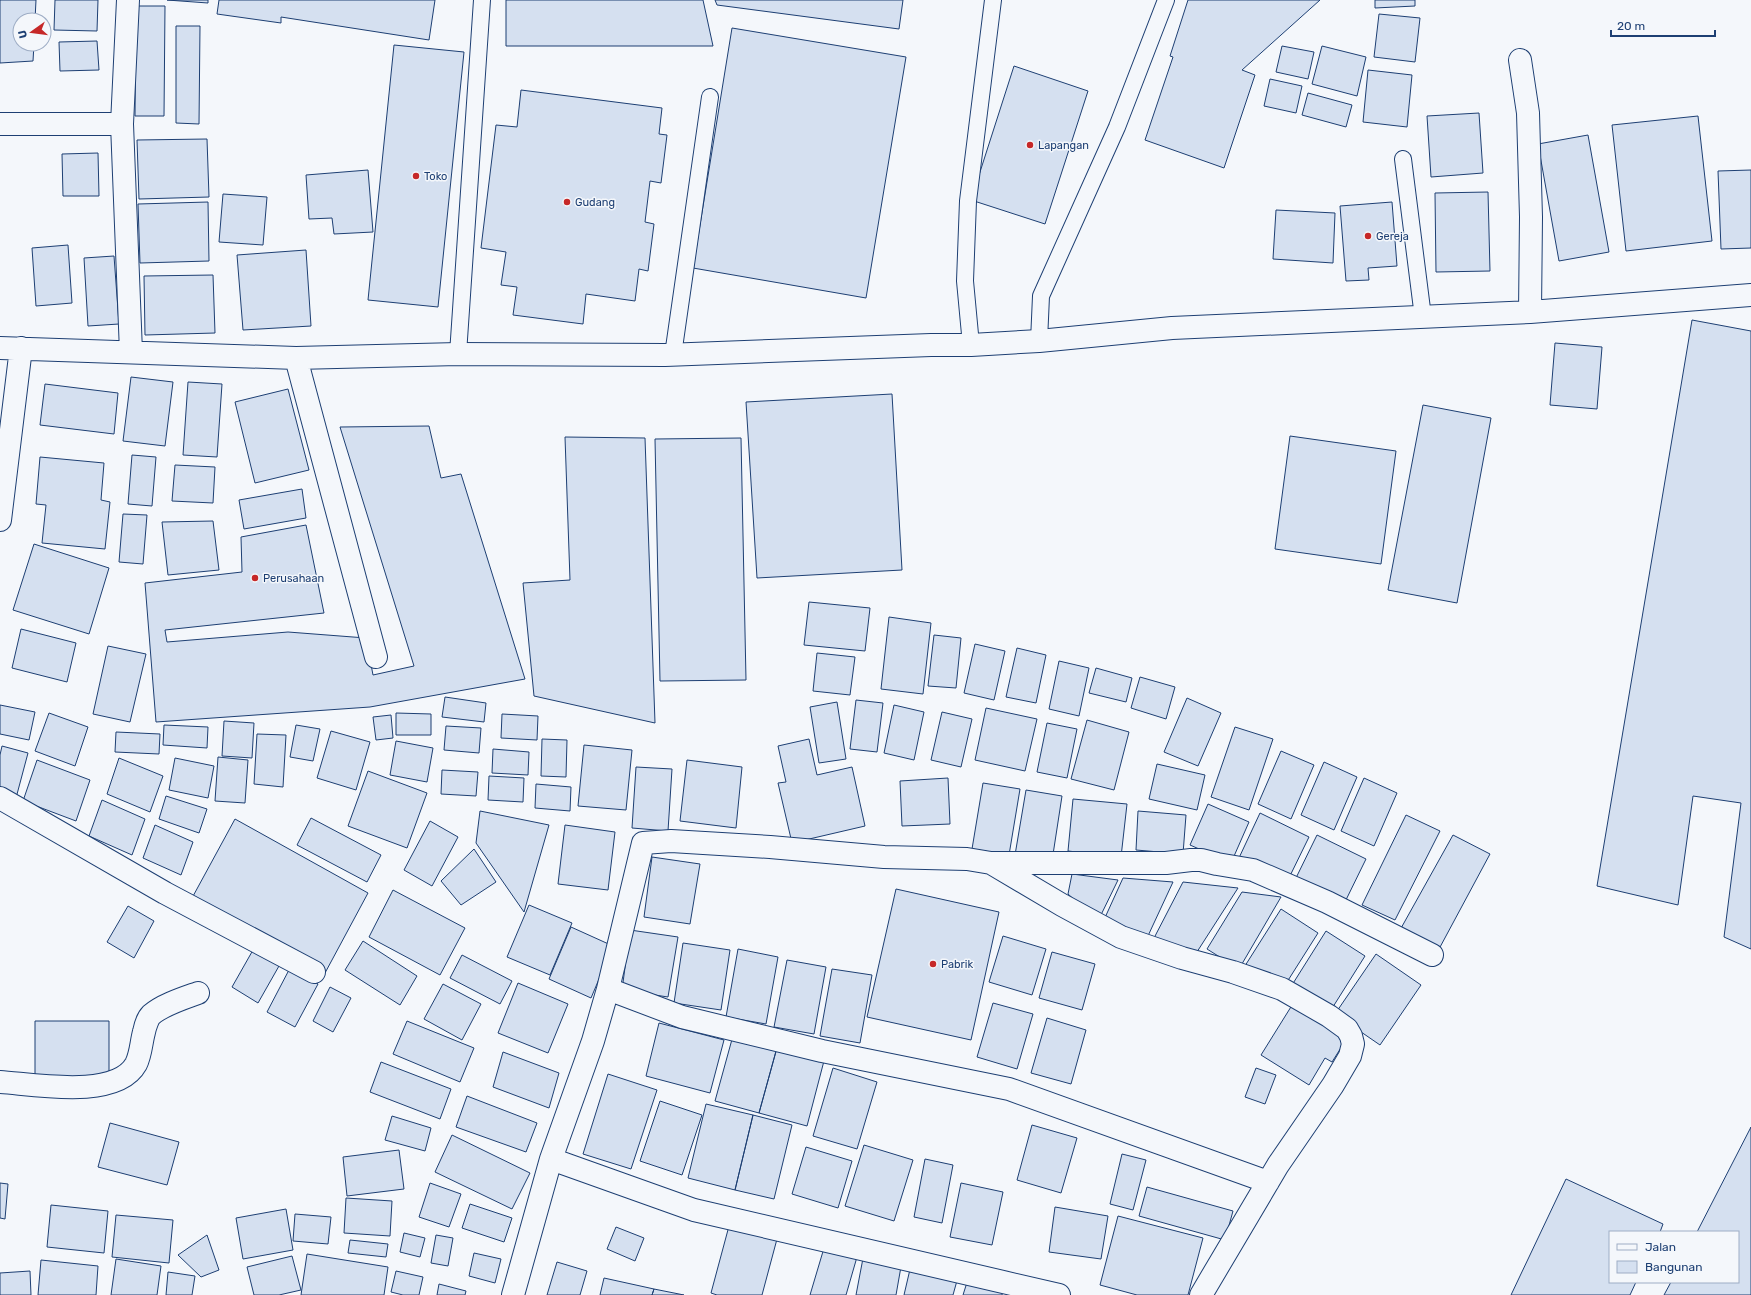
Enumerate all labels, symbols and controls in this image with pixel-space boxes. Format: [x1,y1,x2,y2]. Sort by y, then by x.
north arrow [12,12,52,52]
scale bar [1611,12,1715,38]
text: 20 m [1617,19,1645,33]
text: U [16,29,30,40]
place label: Lapangan [1038,139,1089,152]
marker: Lapangan [1025,140,1035,150]
place label: Toko [424,170,447,183]
marker: Toko [411,171,421,181]
place label: Gudang [575,196,615,209]
marker: Gudang [562,197,572,207]
place label: Gereja [1376,230,1409,243]
marker: Gereja [1363,231,1373,241]
place label: Perusahaan [263,572,324,585]
marker: Perusahaan [250,573,260,583]
place label: Pabrik [941,958,973,971]
marker: Pabrik [928,959,938,969]
legend [1609,1231,1739,1283]
text: Jalan [1645,1240,1676,1254]
text: Bangunan [1645,1260,1702,1274]

